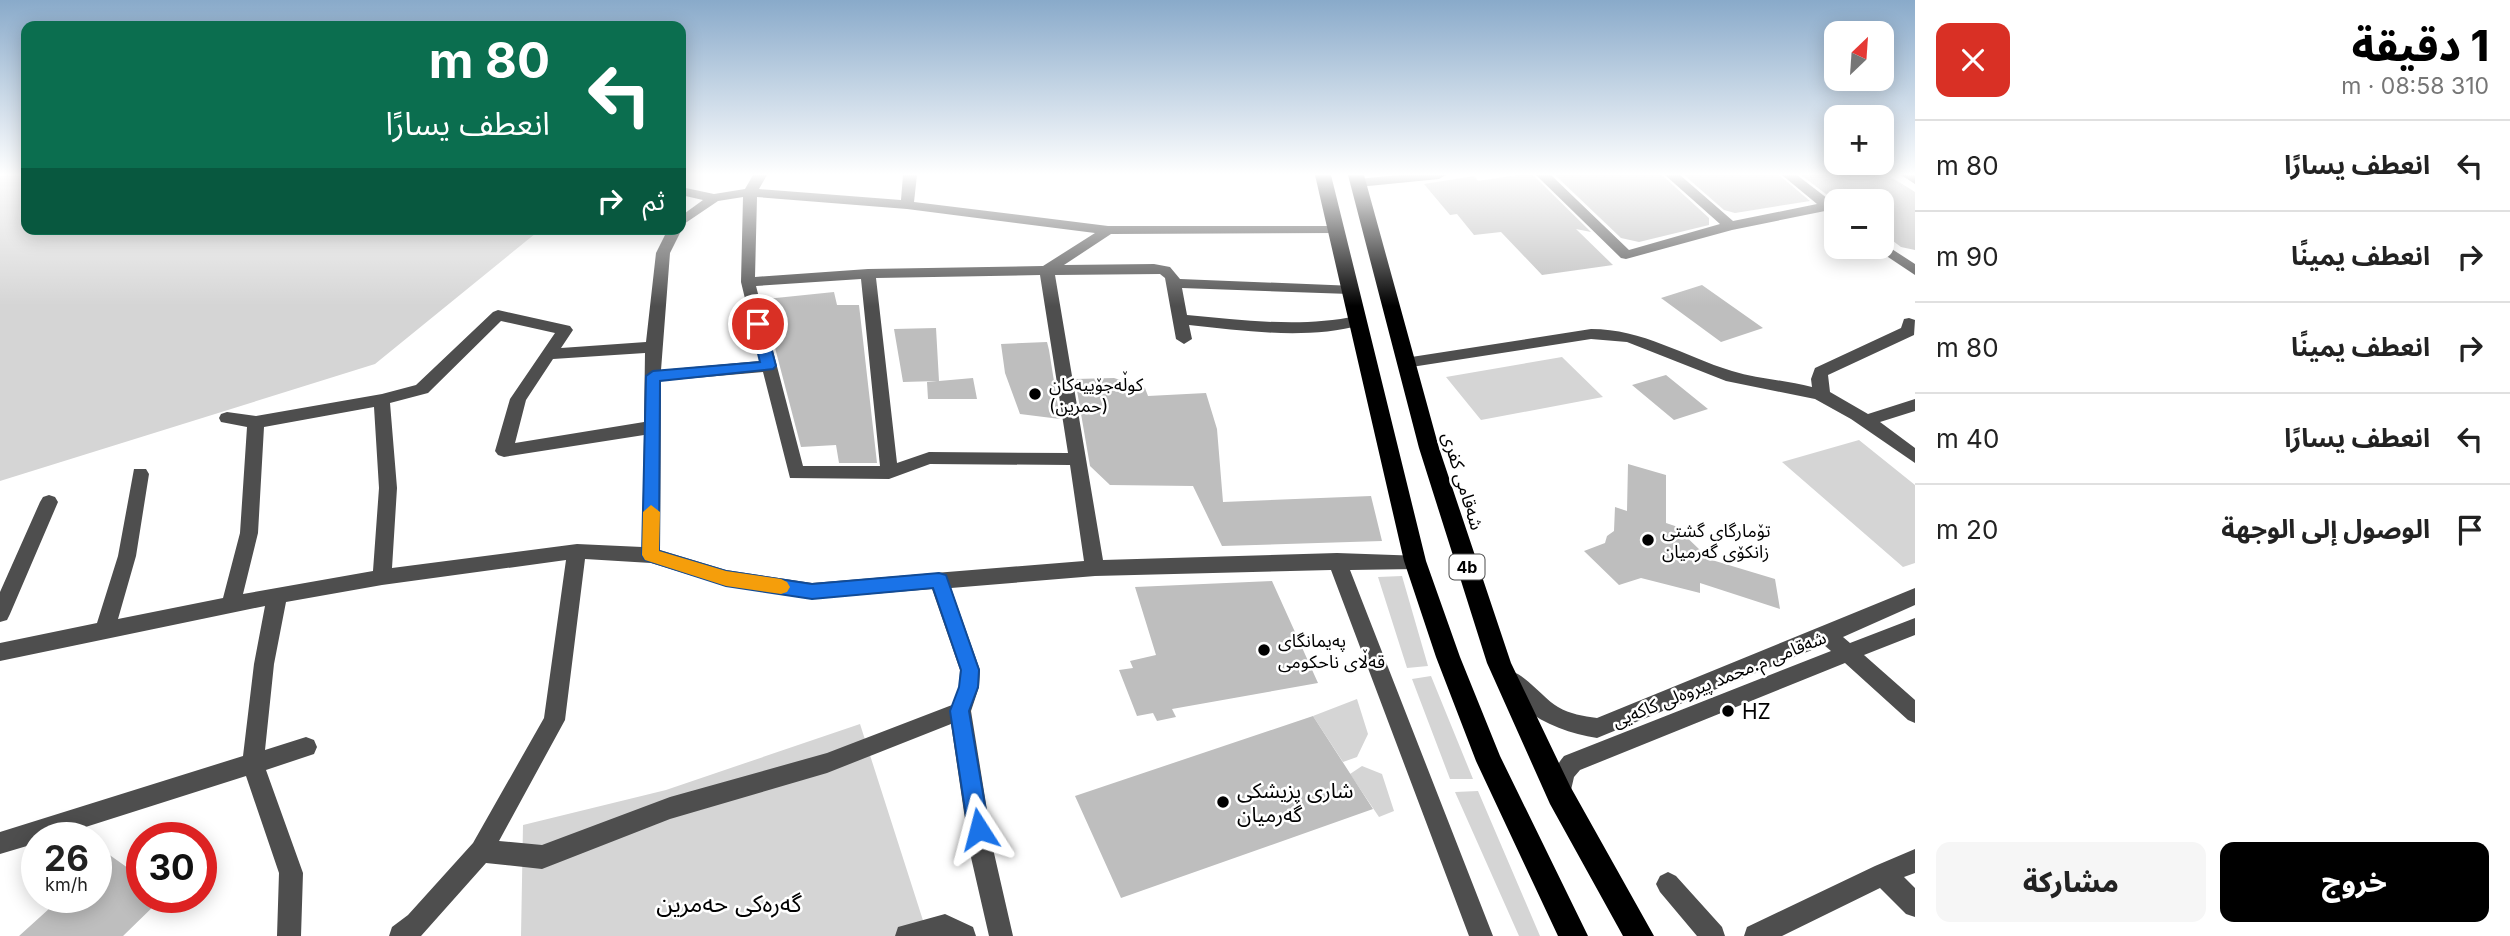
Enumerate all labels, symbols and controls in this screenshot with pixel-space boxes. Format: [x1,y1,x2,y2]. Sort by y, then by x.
text: 1 دقيقة [2352,20,2489,71]
north arrow [1824,21,1894,91]
map controls [1824,21,1894,259]
button: close [1936,23,2010,97]
text: 80 m [429,31,550,90]
icon: left [574,49,665,140]
text: 310 m · 08:58 [2341,72,2489,100]
text: انعطف يسارًا [386,104,550,143]
button: + [1824,105,1894,175]
icon: left [2451,147,2489,185]
text: انعطف يسارًا [2284,149,2430,180]
text: 80 m [1936,150,1999,181]
icon: right [591,182,629,220]
text: ثم [643,185,665,216]
button: − [1824,189,1894,259]
icon: right [2451,238,2489,276]
text: انعطف يمينًا [2291,240,2430,271]
text: 90 m [1936,241,1999,272]
pin [728,294,788,354]
icon: arrive [739,305,777,343]
icon: right [2451,329,2489,367]
text: انعطف يمينًا [2291,331,2430,362]
text: 80 m [1936,332,1999,363]
place label: کوڵەجۆییەکان (حمرین) [1049,371,1144,417]
marker: کوڵەجۆییەکان (حمرین) [1027,386,1043,402]
icon: left [2451,420,2489,458]
text: انعطف يسارًا [2284,422,2430,453]
text: 40 m [1936,423,1999,454]
street label: شەقامی کفری [1437,430,1488,533]
icon: arrive [2451,511,2489,549]
text: الوصول إلى الوجهة [2221,513,2430,544]
text: 20 m [1936,514,1998,545]
place label: تۆمارگای گشتی زانکۆی گەرمیان [1662,520,1771,563]
marker: تۆمارگای گشتی زانکۆی گەرمیان [1640,532,1656,548]
road number: 4b [1450,554,1484,580]
street label: شەقامی م.محمد پیروەلی کاکەیی [1609,626,1830,735]
place label: پەیمانگای قەڵای ناحکومی [1278,630,1385,673]
marker: پەیمانگای قەڵای ناحکومی [1256,642,1272,658]
place label: HZ [1742,699,1771,724]
marker: HZ [1720,703,1736,719]
place label: شاری پزیشکی گەرمیان [1237,778,1353,827]
position arrow [942,792,1016,866]
marker: شاری پزیشکی گەرمیان [1215,794,1231,810]
speed limit sign: 30 [126,822,217,913]
text: 26 [44,837,89,879]
button: مشاركة [1936,842,2206,922]
button: خروج [2220,842,2489,922]
text: km/h [45,874,88,895]
district label: گەرەکی حەمرین [656,889,803,918]

